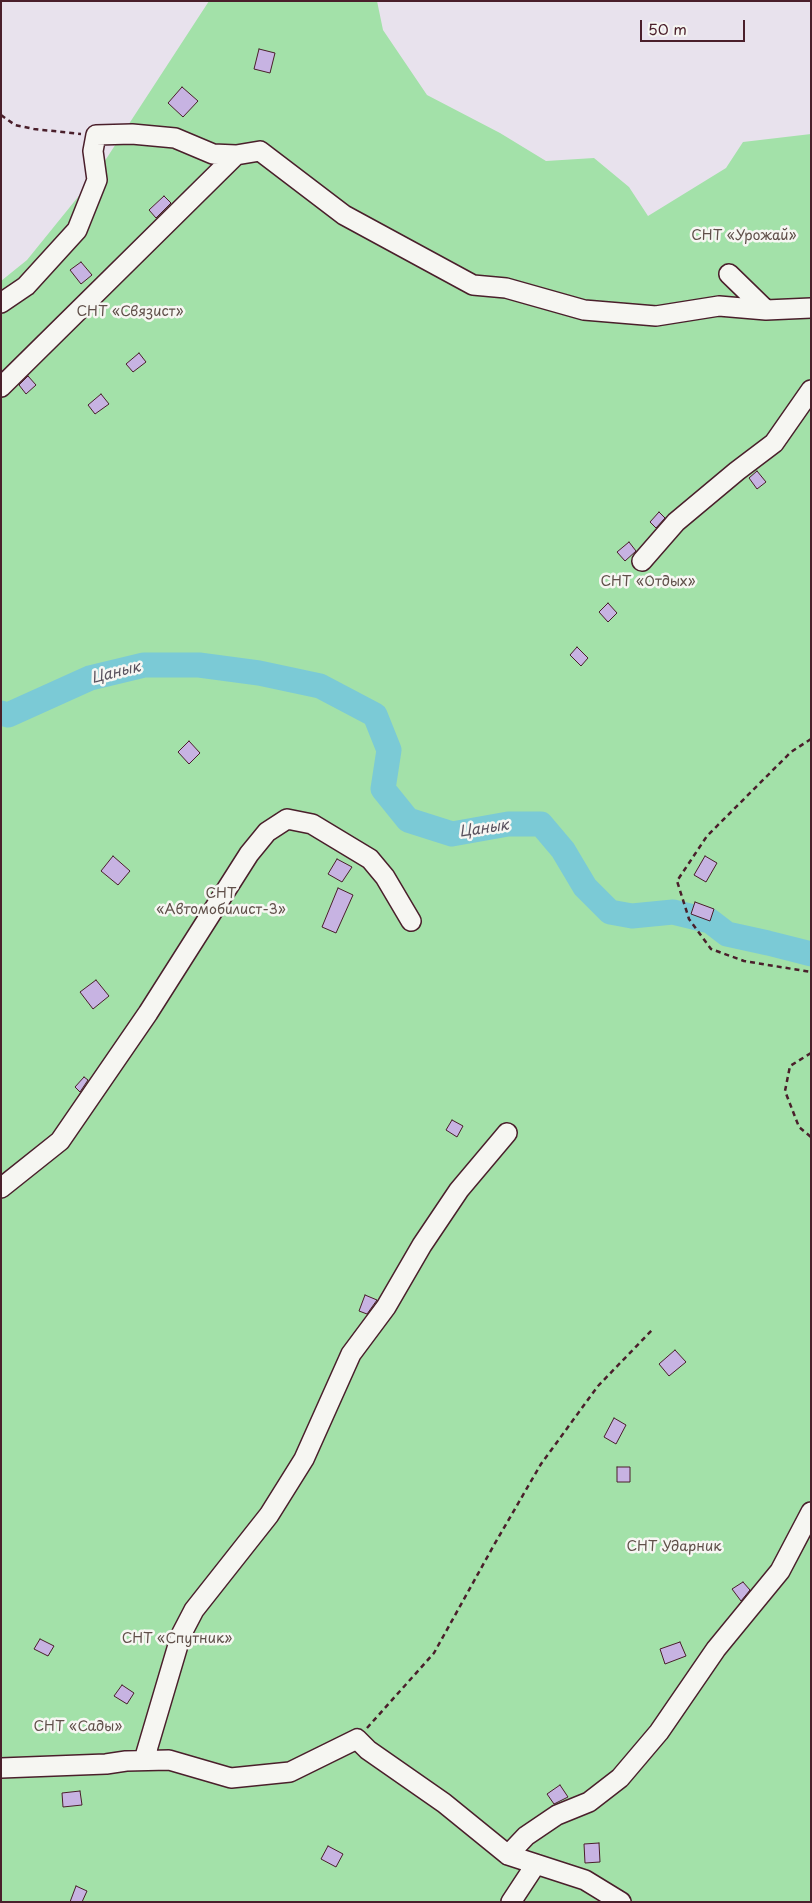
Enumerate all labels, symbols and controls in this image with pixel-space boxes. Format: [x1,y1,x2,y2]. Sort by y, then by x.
scale bar [642,10,747,42]
text: 50 m [648,17,687,40]
park label: СНТ «Урожай» [691,228,797,244]
park label: СНТ «Связист» [77,304,183,320]
park label: СНТ «Отдых» [601,574,695,590]
water label: Цанык [90,658,142,688]
water label: Цанык [458,817,510,841]
park label: СНТ «Автомобилист-3» [156,886,286,919]
park label: СНТ Ударник [627,1539,721,1555]
park label: СНТ «Спутник» [122,1631,232,1647]
park label: СНТ «Сады» [34,1719,122,1735]

